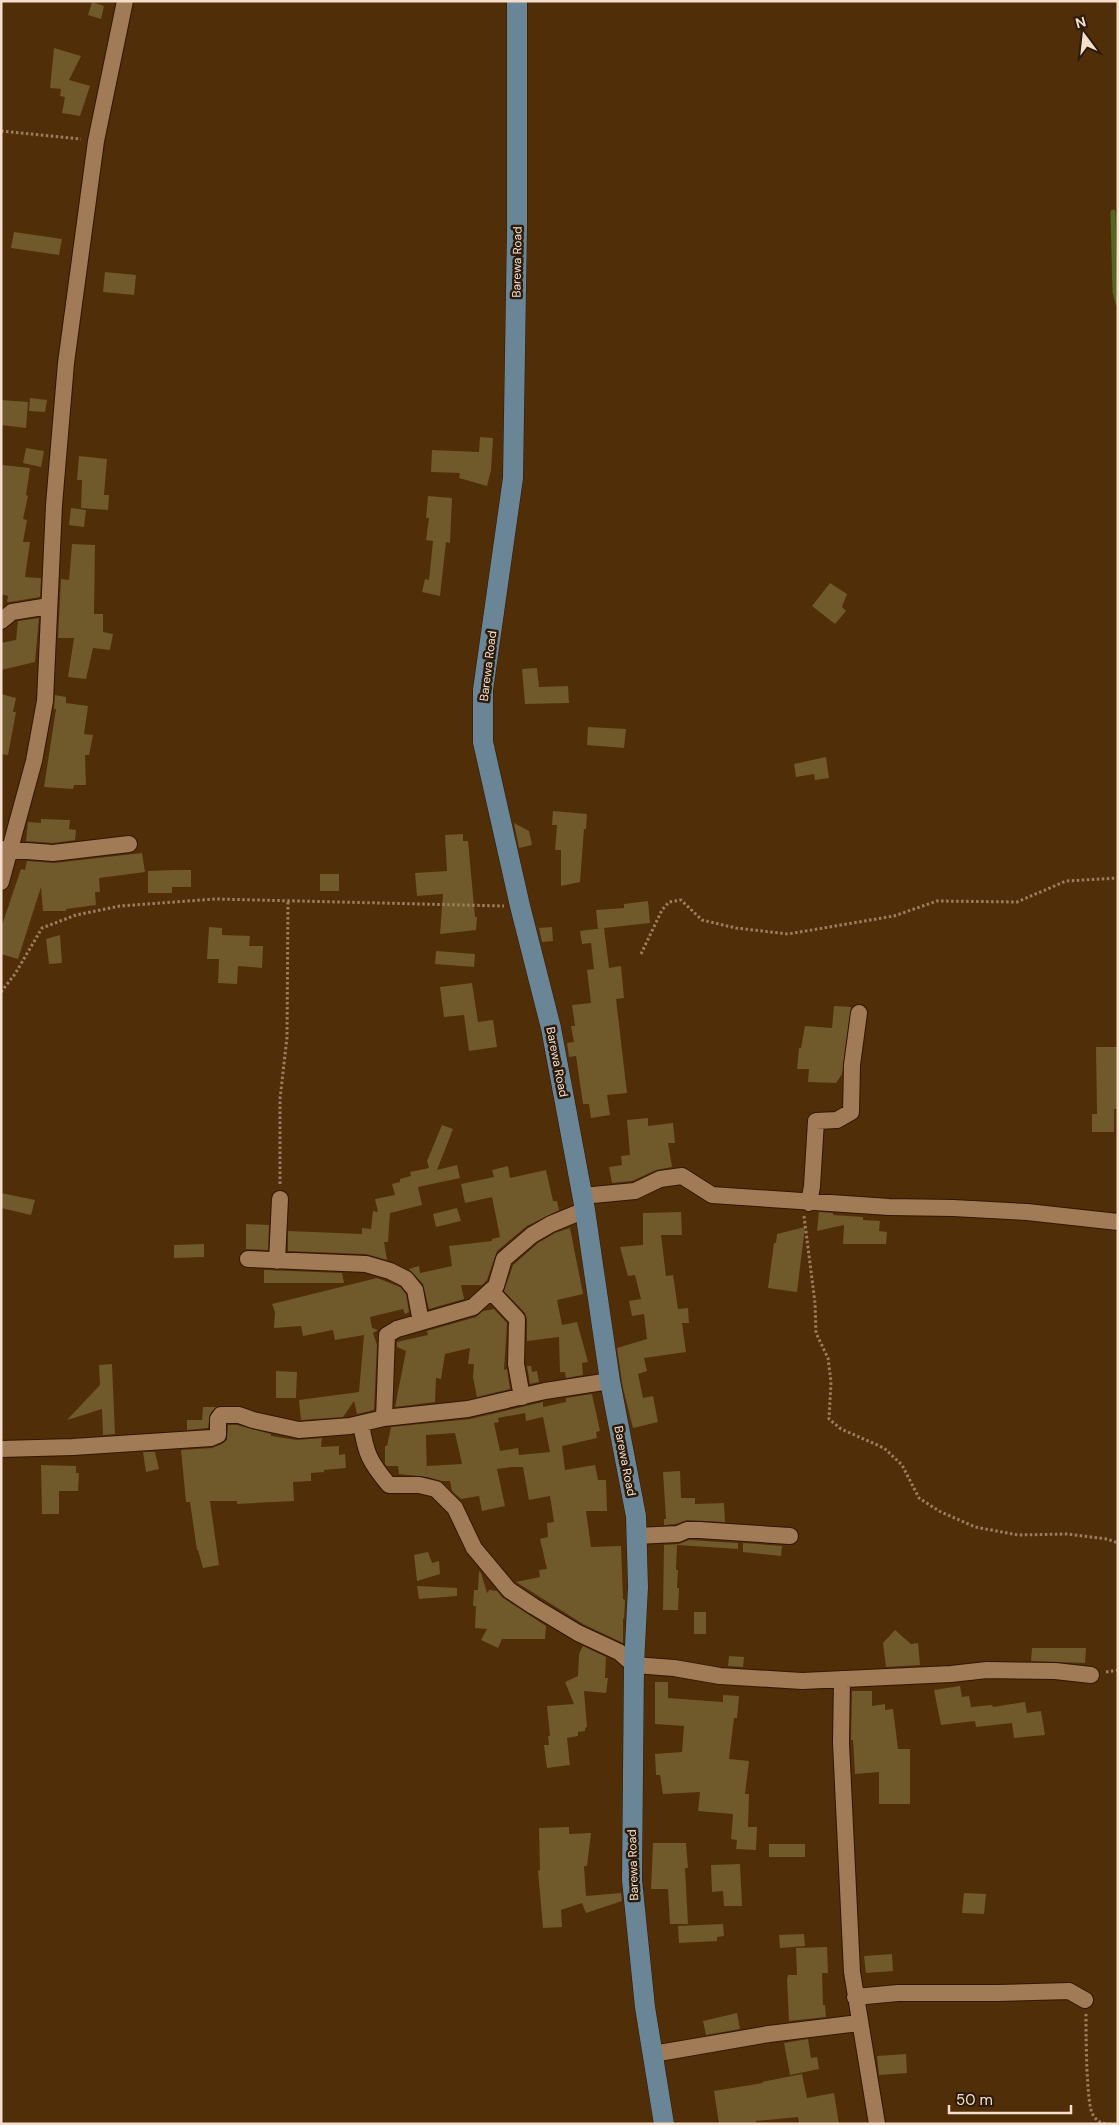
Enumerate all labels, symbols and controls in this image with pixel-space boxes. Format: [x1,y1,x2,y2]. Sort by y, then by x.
north arrow [1059,10,1109,60]
text: N [1073,12,1088,32]
street label: Barewa Road [508,226,526,298]
street label: Barewa Road [476,630,500,702]
street label: Barewa Road [542,1026,572,1098]
street label: Barewa Road [610,1425,640,1497]
street label: Barewa Road [624,1829,642,1901]
scale bar [949,2082,1072,2114]
text: 50 m [956,2090,993,2110]

